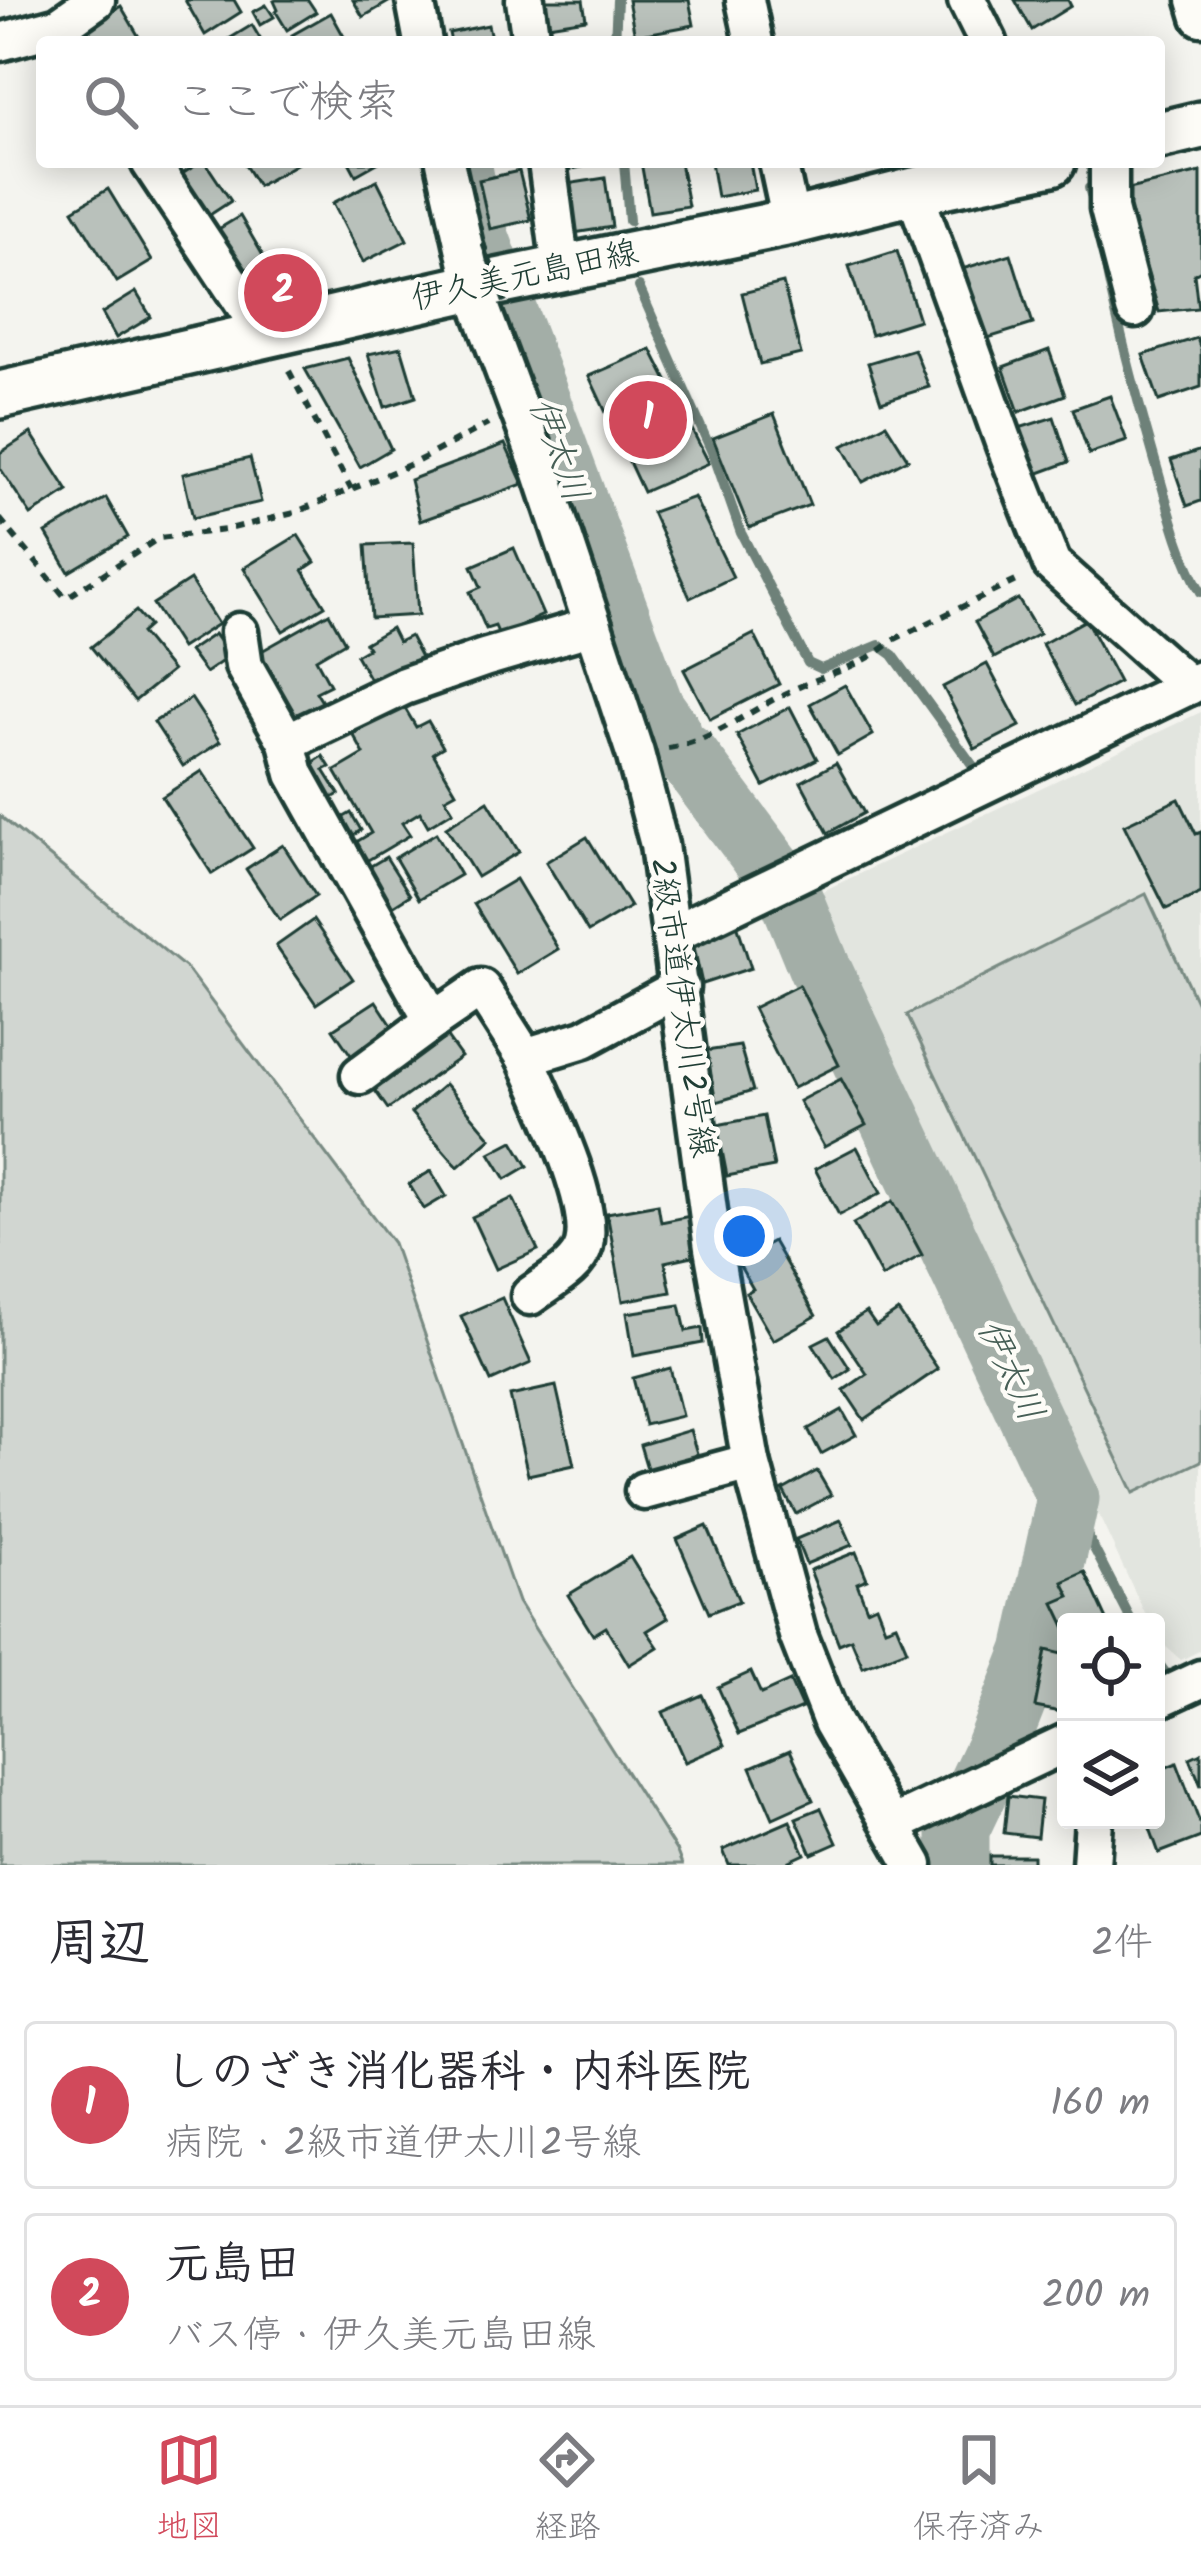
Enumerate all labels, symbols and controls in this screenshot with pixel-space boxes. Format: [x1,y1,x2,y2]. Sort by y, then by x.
search box [36,36,1165,168]
text: ここで検索 [174,68,399,140]
icon: search [78,69,144,135]
street label: 伊久美元島田線 [407,227,643,327]
pin: 2 [244,248,322,338]
pin: 1 [609,375,687,465]
water label: 伊太川 [512,390,602,510]
street label: 2級市道伊太川2号線 [634,855,728,1161]
your location [714,1206,774,1266]
water label: 伊太川 [960,1310,1058,1432]
map controls [1057,1613,1165,1829]
button: locate [1057,1613,1165,1721]
button: layers [1057,1721,1165,1829]
text: 周辺 [48,1905,150,1986]
text: 2件 [1091,1914,1153,1976]
text: しのざき消化器科・内科医院 [165,2038,750,2110]
text: 1 [84,2074,96,2136]
text: 160 m [1050,2074,1150,2136]
text: 病院 · 2級市道伊太川2号線 [165,2114,641,2176]
text: 元島田 [165,2230,300,2302]
text: 2 [79,2266,101,2328]
text: 200 m [1042,2266,1150,2328]
text: バス停 · 伊久美元島田線 [165,2306,596,2368]
tab: 地図 [156,2427,222,2555]
tab: 経路 [534,2427,600,2555]
tab: 保存済み [913,2427,1045,2555]

